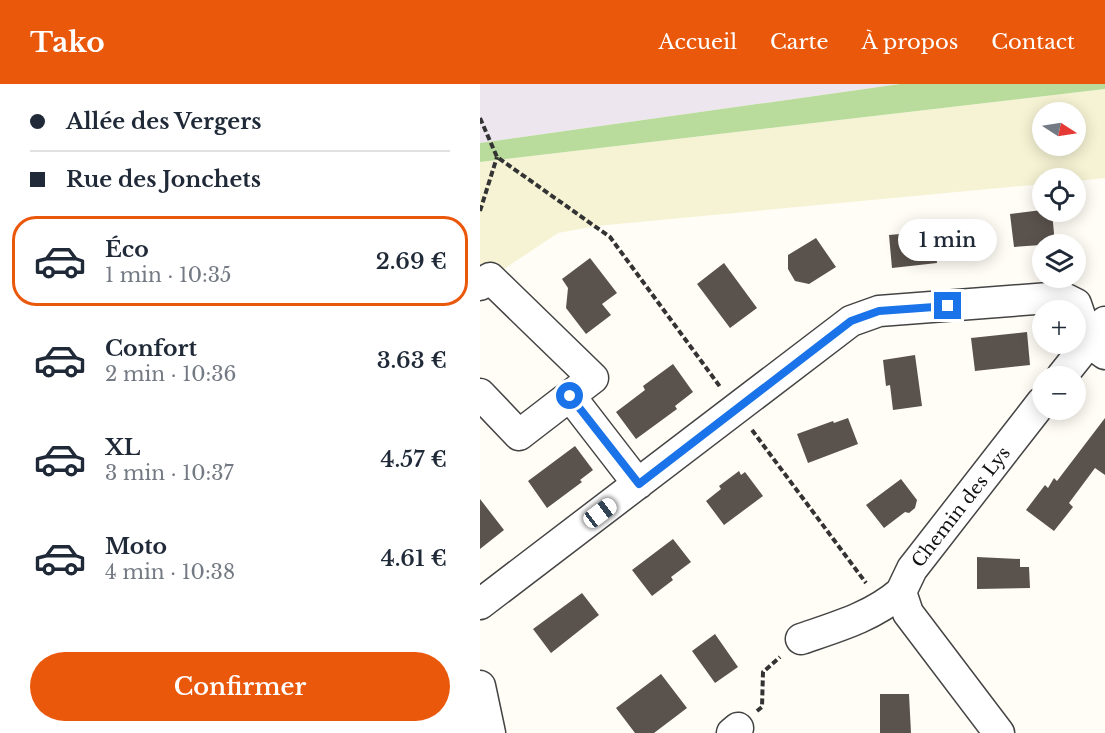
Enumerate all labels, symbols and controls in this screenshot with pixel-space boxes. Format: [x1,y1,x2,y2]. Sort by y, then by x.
text: Tako [30,25,105,60]
text: Accueil [659,29,737,55]
text: Carte [770,29,829,55]
text: À propos [862,29,958,55]
text: Contact [991,29,1075,55]
north arrow [1032,102,1086,156]
map controls [1032,102,1086,420]
text: Allée des Vergers [66,108,261,135]
text: Rue des Jonchets [66,166,261,193]
button: locate [1032,168,1086,222]
callout: 1 min [898,219,998,261]
text: 1 min [919,228,976,252]
icon: car [33,234,87,288]
button: layers [1032,234,1086,288]
text: Éco [105,236,149,263]
text: 2.69 € [376,248,447,275]
text: 1 min · 10:35 [105,263,231,287]
route end [934,292,961,319]
button: + [1032,300,1086,354]
icon: car [33,333,87,387]
text: Confort [105,335,197,362]
text: 3.63 € [377,347,447,374]
text: 2 min · 10:36 [105,362,236,386]
button: − [1032,366,1086,420]
route start [556,382,583,409]
icon: car [33,432,87,486]
text: XL [105,434,140,461]
street label: Chemin des Lys [907,442,1015,572]
text: 4.57 € [381,446,447,473]
text: 3 min · 10:37 [105,461,234,485]
car [580,495,620,531]
icon: car [33,531,87,585]
text: Moto [105,533,167,560]
text: 4.61 € [381,545,447,572]
text: 4 min · 10:38 [105,560,235,584]
button: Confirmer [30,652,450,721]

